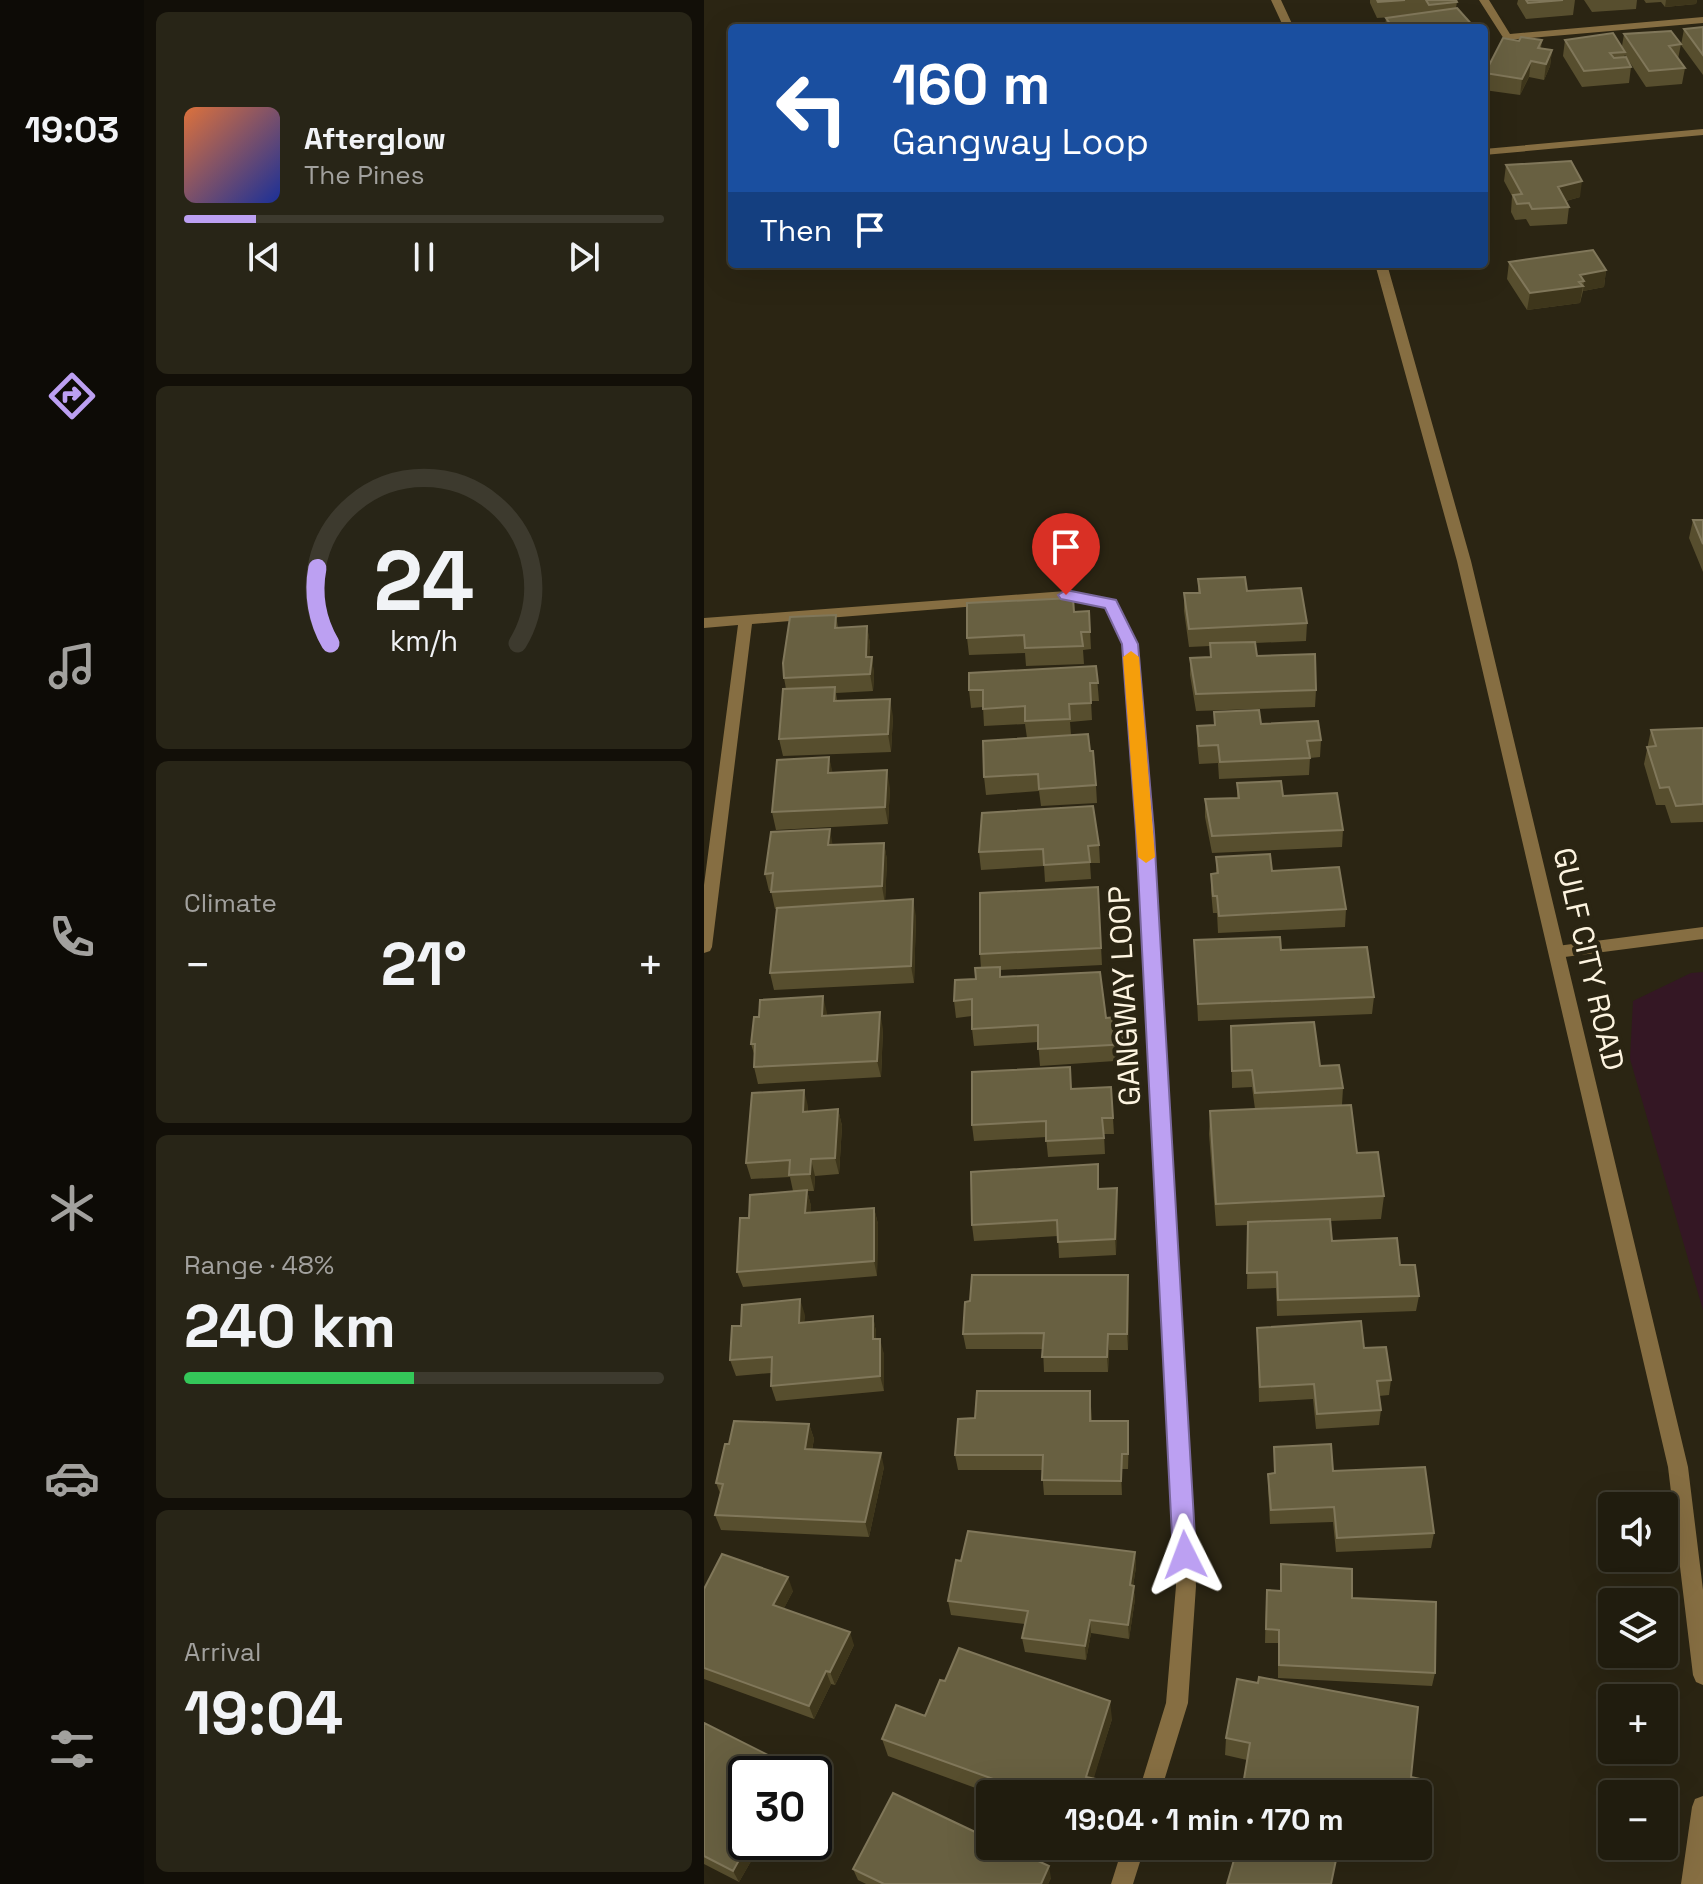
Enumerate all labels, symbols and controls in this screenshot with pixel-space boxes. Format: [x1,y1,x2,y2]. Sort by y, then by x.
text: 160 m [892,49,1050,120]
icon: left [760,56,864,160]
text: 19:03 [25,107,119,153]
text: Afterglow [304,119,446,158]
text: Gangway Loop [892,119,1149,165]
text: The Pines [304,158,424,192]
icon: arrive [848,208,892,252]
text: Then [760,211,832,250]
icon: previous [242,235,286,279]
icon: pause [402,235,446,279]
icon: next [562,235,606,279]
icon: directions [44,368,100,424]
pin [1032,513,1100,595]
icon: arrive [1044,525,1088,569]
text: 24 [374,527,474,633]
text: km/h [390,623,458,659]
icon: music [44,638,100,694]
street label: GULF CITY ROAD [1544,844,1634,1074]
street label: GANGWAY LOOP [1099,885,1149,1107]
text: Climate [184,886,277,920]
icon: phone [44,909,100,965]
text: 21° [381,926,467,1003]
text: − [184,937,211,993]
text: + [637,937,664,993]
icon: climate [44,1180,100,1236]
text: Range · 48% [184,1248,334,1282]
text: 240 km [184,1288,396,1365]
icon: car [44,1450,100,1506]
map controls [1598,1492,1678,1860]
button: sound [1598,1492,1678,1572]
position arrow [1143,1513,1227,1597]
button: layers [1598,1588,1678,1668]
text: Arrival [184,1635,261,1669]
text: 19:04 [184,1675,343,1752]
button: + [1598,1684,1678,1764]
icon: filters [44,1721,100,1777]
speed limit sign: 30 [728,1756,832,1860]
button: − [1598,1780,1678,1860]
text: 19:04 · 1 min · 170 m [1064,1800,1344,1839]

